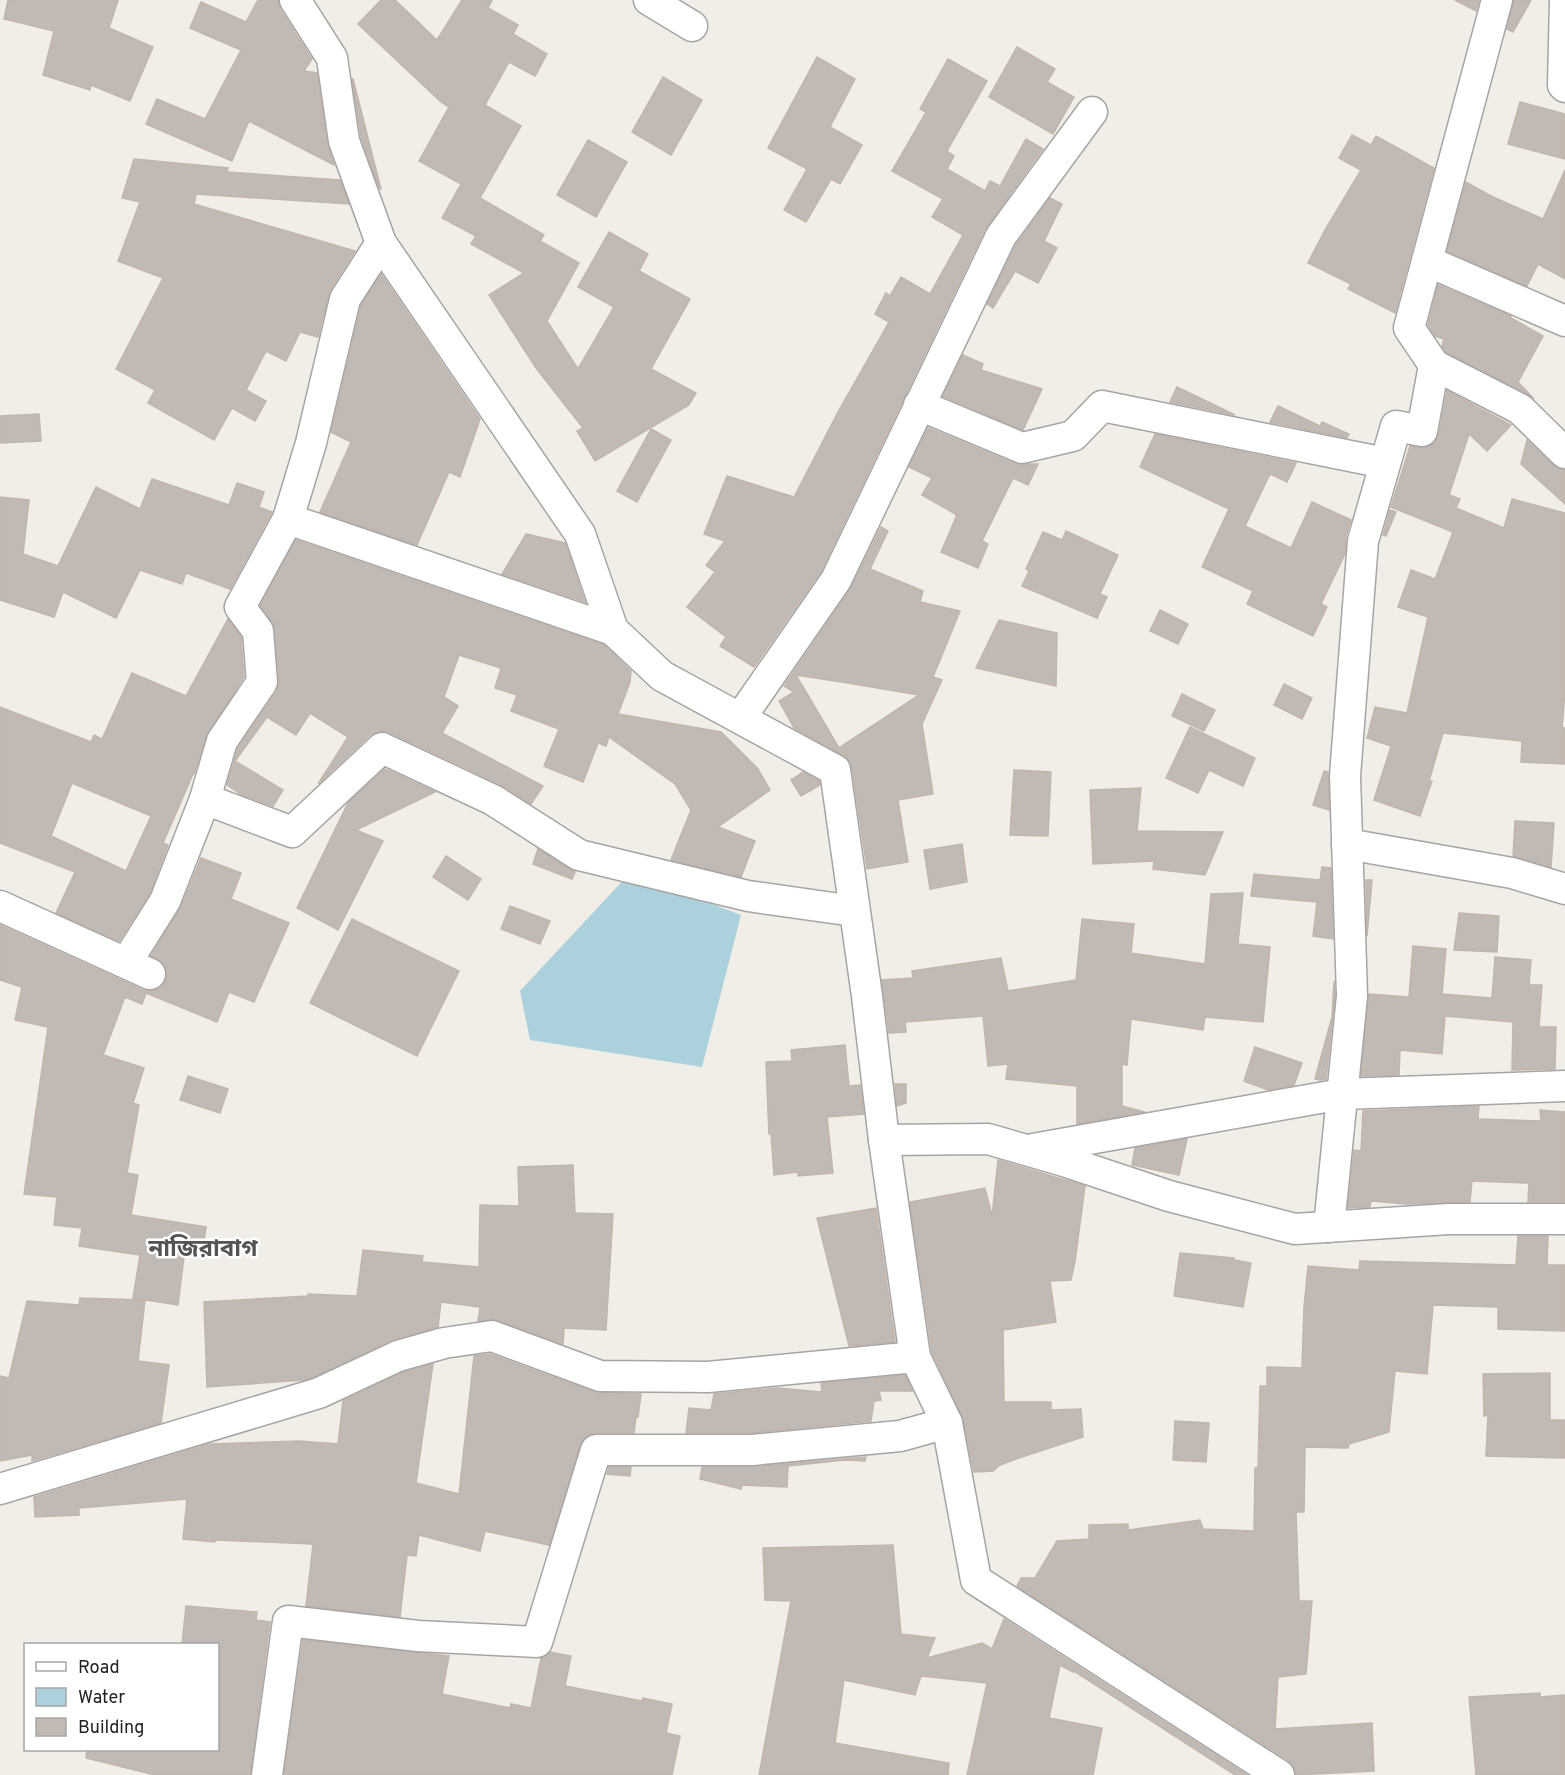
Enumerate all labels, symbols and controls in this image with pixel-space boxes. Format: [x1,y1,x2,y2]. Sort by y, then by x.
district label: নাজিরাবাগ [147,1234,258,1265]
legend [24,1643,219,1751]
text: Road [78,1657,120,1680]
text: Water [78,1687,125,1710]
text: Building [78,1717,144,1740]

